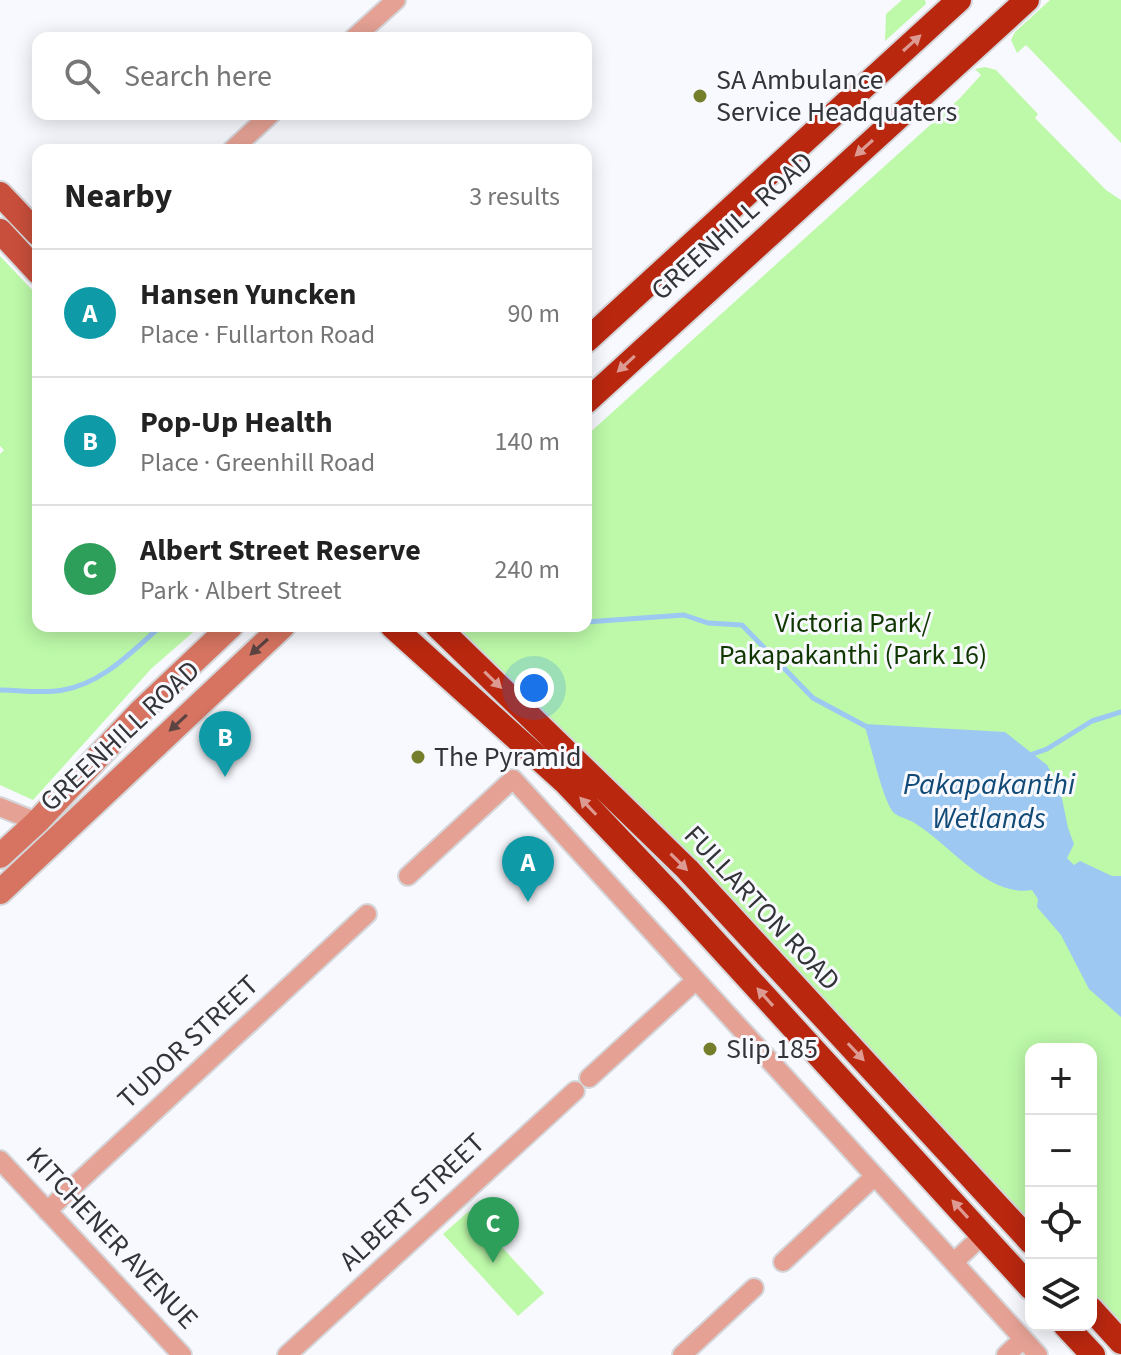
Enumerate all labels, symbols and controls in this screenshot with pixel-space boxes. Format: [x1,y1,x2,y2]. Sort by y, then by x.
search box [32,32,592,120]
one-way arrow [902,35,921,53]
icon: search [60,54,104,98]
text: Search here [124,55,272,98]
place label: SA Ambulance Service Headquaters [716,60,957,132]
marker: SA Ambulance Service Headquaters [691,87,709,105]
one-way arrow [854,139,873,157]
street label: GREENHILL ROAD [642,142,822,310]
text: Nearby [64,172,172,221]
text: 3 results [469,178,560,215]
text: Hansen Yuncken [140,273,356,316]
text: A [83,295,97,332]
text: 90 m [507,295,560,332]
text: Place · Fullarton Road [140,316,375,353]
one-way arrow [617,355,636,373]
text: Pop-Up Health [140,401,333,444]
text: B [82,423,98,460]
text: 140 m [494,423,560,460]
text: Place · Greenhill Road [140,444,375,481]
text: Albert Street Reserve [140,529,421,572]
text: C [82,551,98,588]
text: 240 m [494,551,560,588]
text: Park · Albert Street [140,572,342,609]
park label: Victoria Park/ Pakapakanthi (Park 16) [719,603,987,675]
one-way arrow [249,638,268,656]
street label: GREENHILL ROAD [31,651,209,821]
your location [514,668,554,708]
one-way arrow [483,671,502,689]
pin: B [199,711,251,777]
one-way arrow [169,713,188,732]
place label: The Pyramid [434,737,581,777]
marker: The Pyramid [409,748,427,766]
water label: Pakapakanthi Wetlands [903,763,1076,840]
one-way arrow [580,797,598,816]
street label: FULLARTON ROAD [675,816,849,1000]
pin: A [502,836,554,902]
one-way arrow [669,852,688,871]
street label: TUDOR STREET [108,966,268,1118]
one-way arrow [757,987,775,1006]
place label: Slip 185 [726,1029,818,1069]
marker: Slip 185 [701,1040,719,1058]
one-way arrow [847,1043,865,1062]
map controls [1025,1043,1097,1331]
button: + [1025,1043,1097,1115]
button: − [1025,1115,1097,1187]
street label: ALBERT STREET [330,1124,494,1280]
street label: KITCHENER AVENUE [17,1138,207,1338]
button: locate [1025,1187,1097,1259]
pin: C [467,1197,519,1263]
one-way arrow [951,1200,969,1219]
button: layers [1025,1259,1097,1331]

